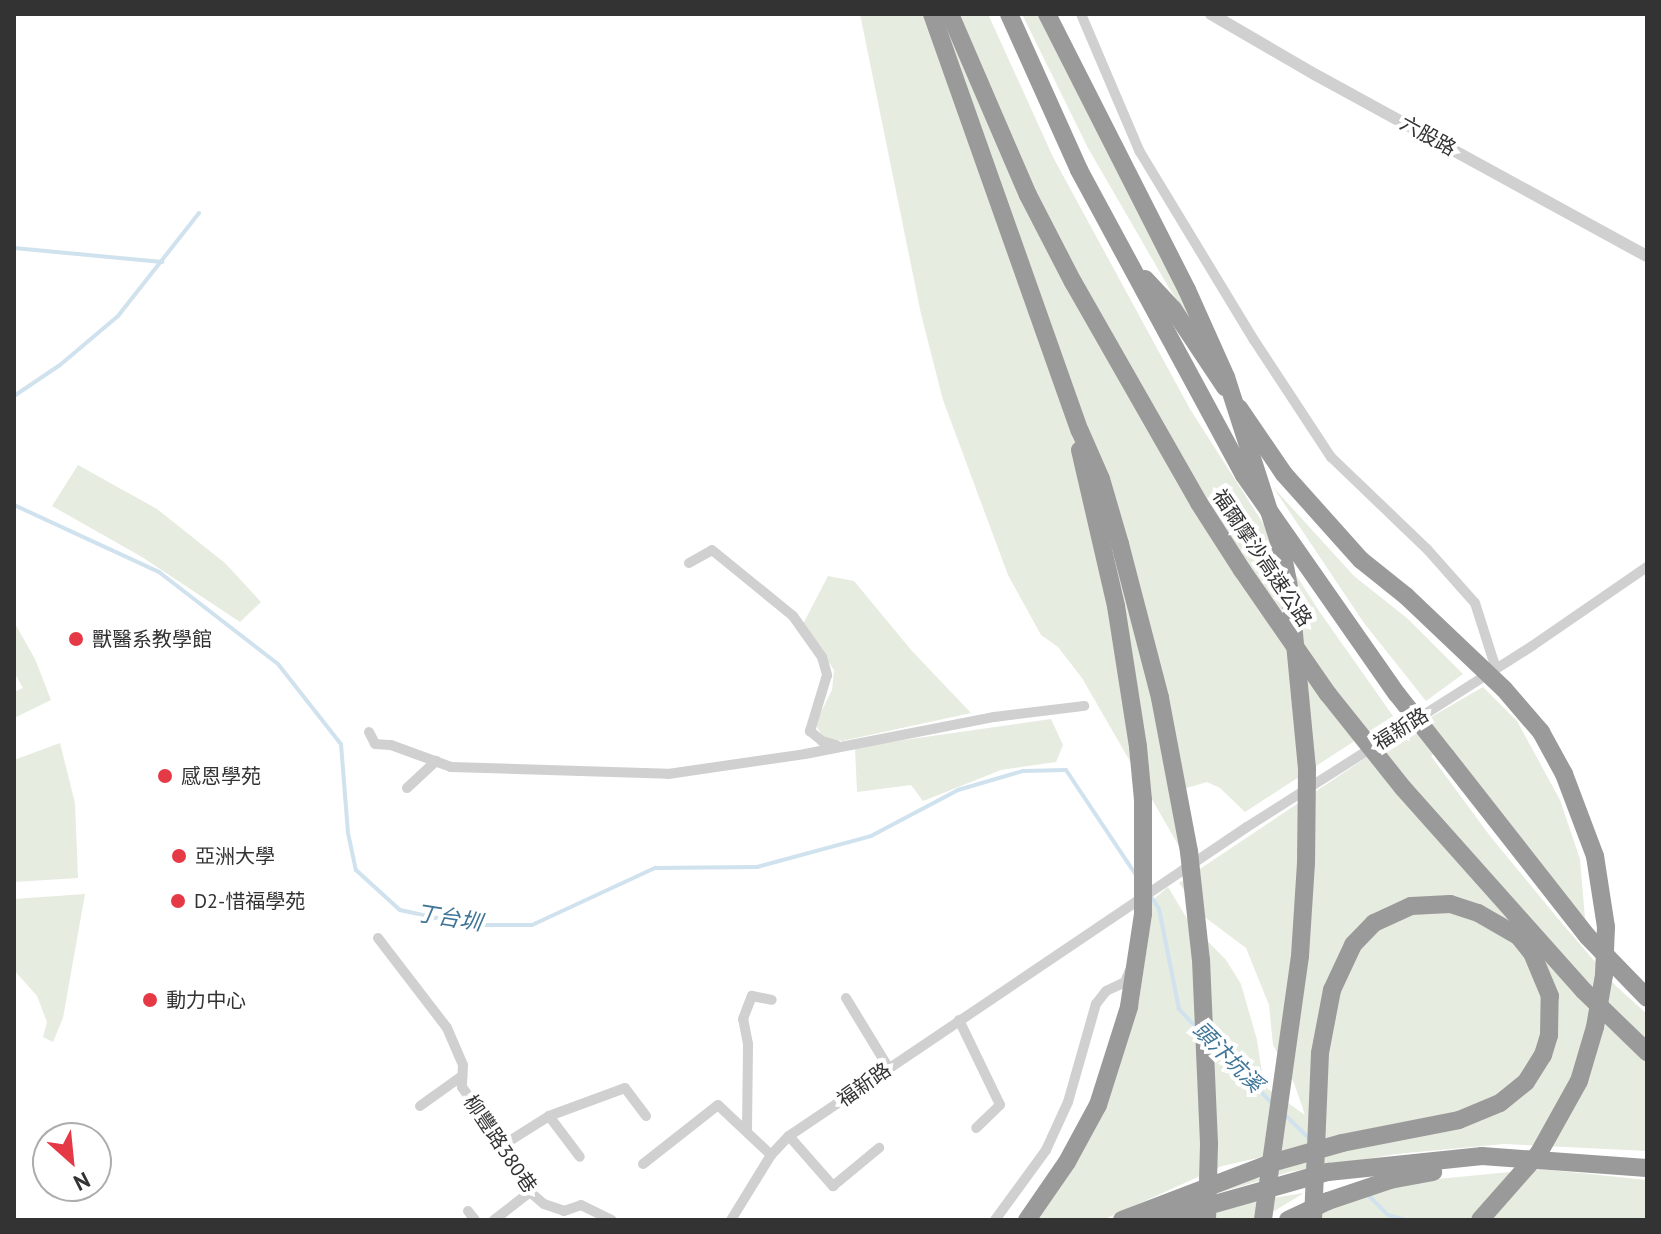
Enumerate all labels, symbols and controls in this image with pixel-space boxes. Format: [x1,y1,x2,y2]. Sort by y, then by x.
street label: 六股路 [1396,111,1460,161]
street label: 福爾摩沙高速公路 [1207,485,1317,631]
place label: 獸醫系教學館 [92,627,212,651]
marker: 獸醫系教學館 [67,630,85,648]
street label: 福新路 [1369,703,1433,755]
place label: 感恩學苑 [181,764,261,788]
marker: 感恩學苑 [156,767,174,785]
place label: 亞洲大學 [195,844,275,868]
marker: 亞洲大學 [170,847,188,865]
place label: D2-惜福學苑 [194,889,305,913]
marker: D2-惜福學苑 [169,892,187,910]
water label: 丁台圳 [414,900,484,936]
place label: 動力中心 [166,988,246,1012]
marker: 動力中心 [141,991,159,1009]
water label: 頭汴坑溪 [1188,1017,1268,1097]
street label: 福新路 [833,1058,895,1112]
street label: 柳豐路380巷 [459,1091,541,1197]
north arrow [32,1122,112,1202]
text: N [69,1166,95,1197]

